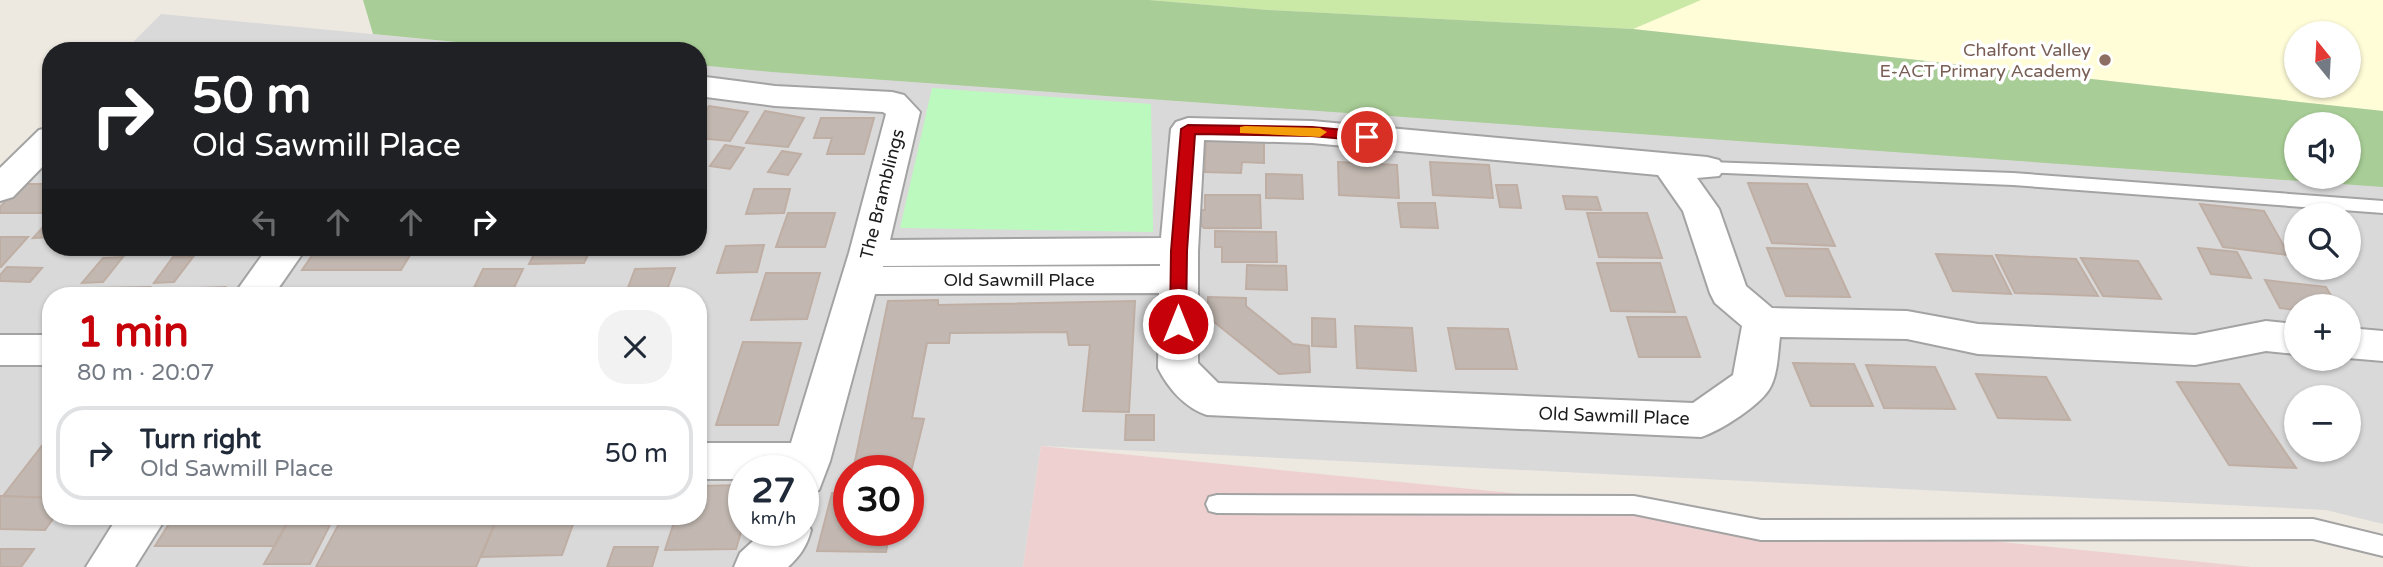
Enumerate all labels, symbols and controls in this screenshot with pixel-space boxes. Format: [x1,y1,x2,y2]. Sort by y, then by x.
north arrow [2284,21,2361,98]
map controls [2284,21,2361,462]
place label: Chalfont Valley E-ACT Primary Academy [1879,39,2091,82]
marker: Chalfont Valley E-ACT Primary Academy [2097,52,2113,68]
text: 50 m [192,67,311,126]
icon: right [77,70,168,161]
pin [1337,107,1397,167]
button: sound [2284,112,2361,189]
icon: arrive [1348,118,1386,156]
street label: The Bramblings [855,126,909,262]
text: Old Sawmill Place [192,127,461,165]
icon: left [246,203,284,241]
icon: ahead [319,203,357,241]
icon: ahead [392,203,430,241]
icon: right [465,203,503,241]
button: search [2284,203,2361,280]
street label: Old Sawmill Place [943,269,1095,291]
position arrow [1141,287,1215,361]
button: + [2284,294,2361,371]
text: 1 min [77,307,189,358]
button: close [598,310,672,384]
text: 80 m · 20:07 [77,359,215,387]
button: − [2284,385,2361,462]
street label: Old Sawmill Place [1538,402,1690,430]
text: Turn right [140,424,261,455]
icon: right [81,434,119,472]
text: 50 m [605,438,668,469]
text: Old Sawmill Place [140,455,333,483]
speed limit sign: 30 [833,455,924,546]
text: 27 [752,470,795,512]
text: km/h [751,507,796,529]

